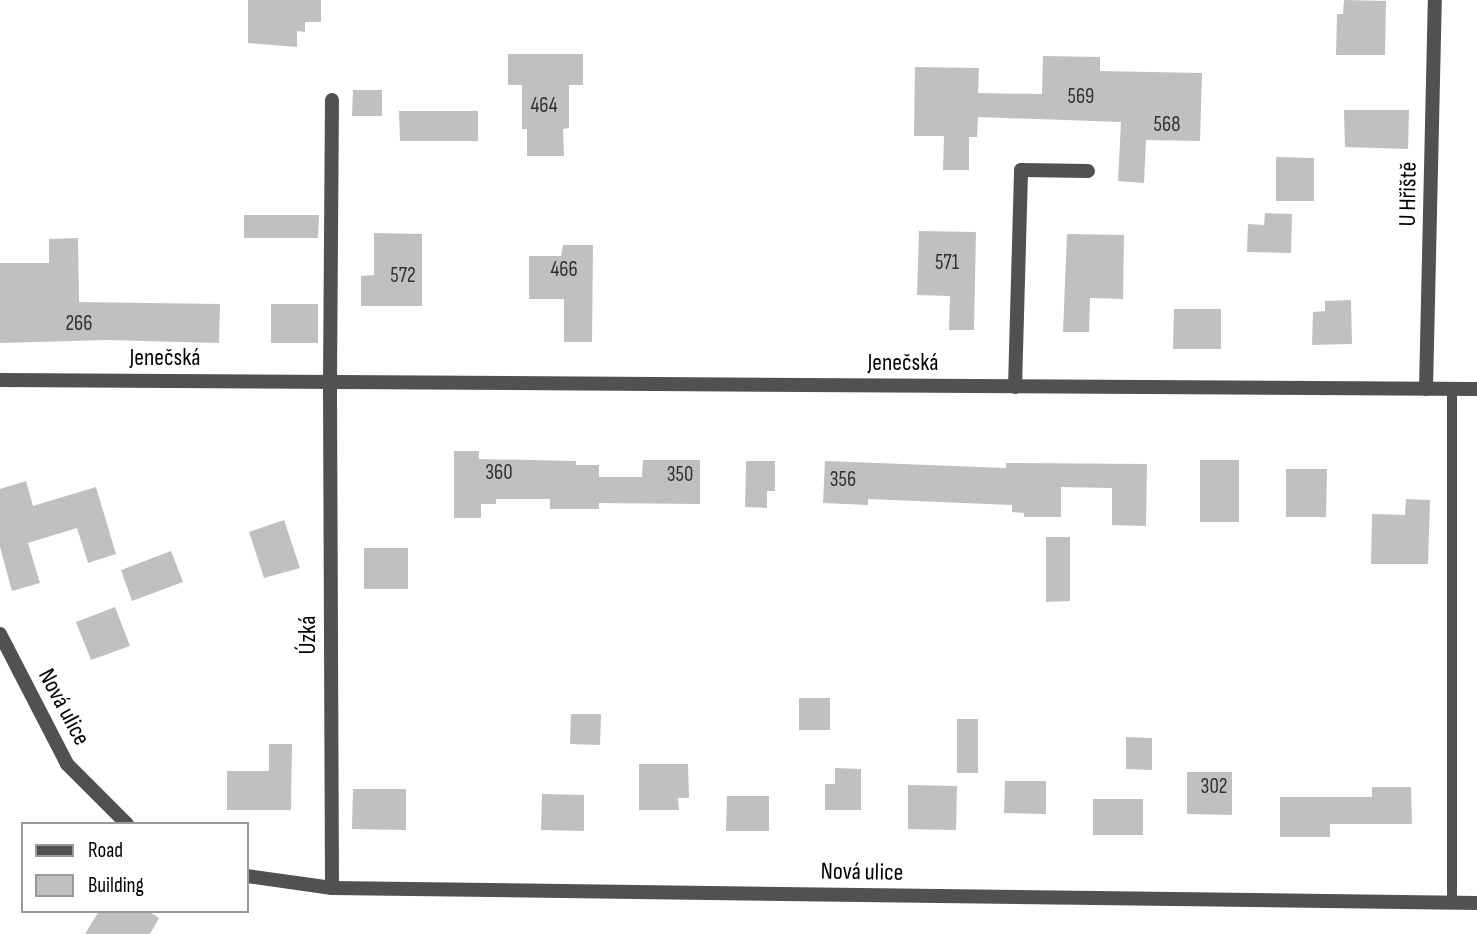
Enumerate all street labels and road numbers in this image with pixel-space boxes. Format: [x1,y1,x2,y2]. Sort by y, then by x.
street label: U Hřiště [1393,161,1423,227]
street label: Jenečská [129,344,201,372]
street label: Jenečská [867,349,939,377]
street label: Úzká [294,616,322,654]
street label: Nová ulice [32,664,96,750]
street label: Nová ulice [820,857,904,887]

